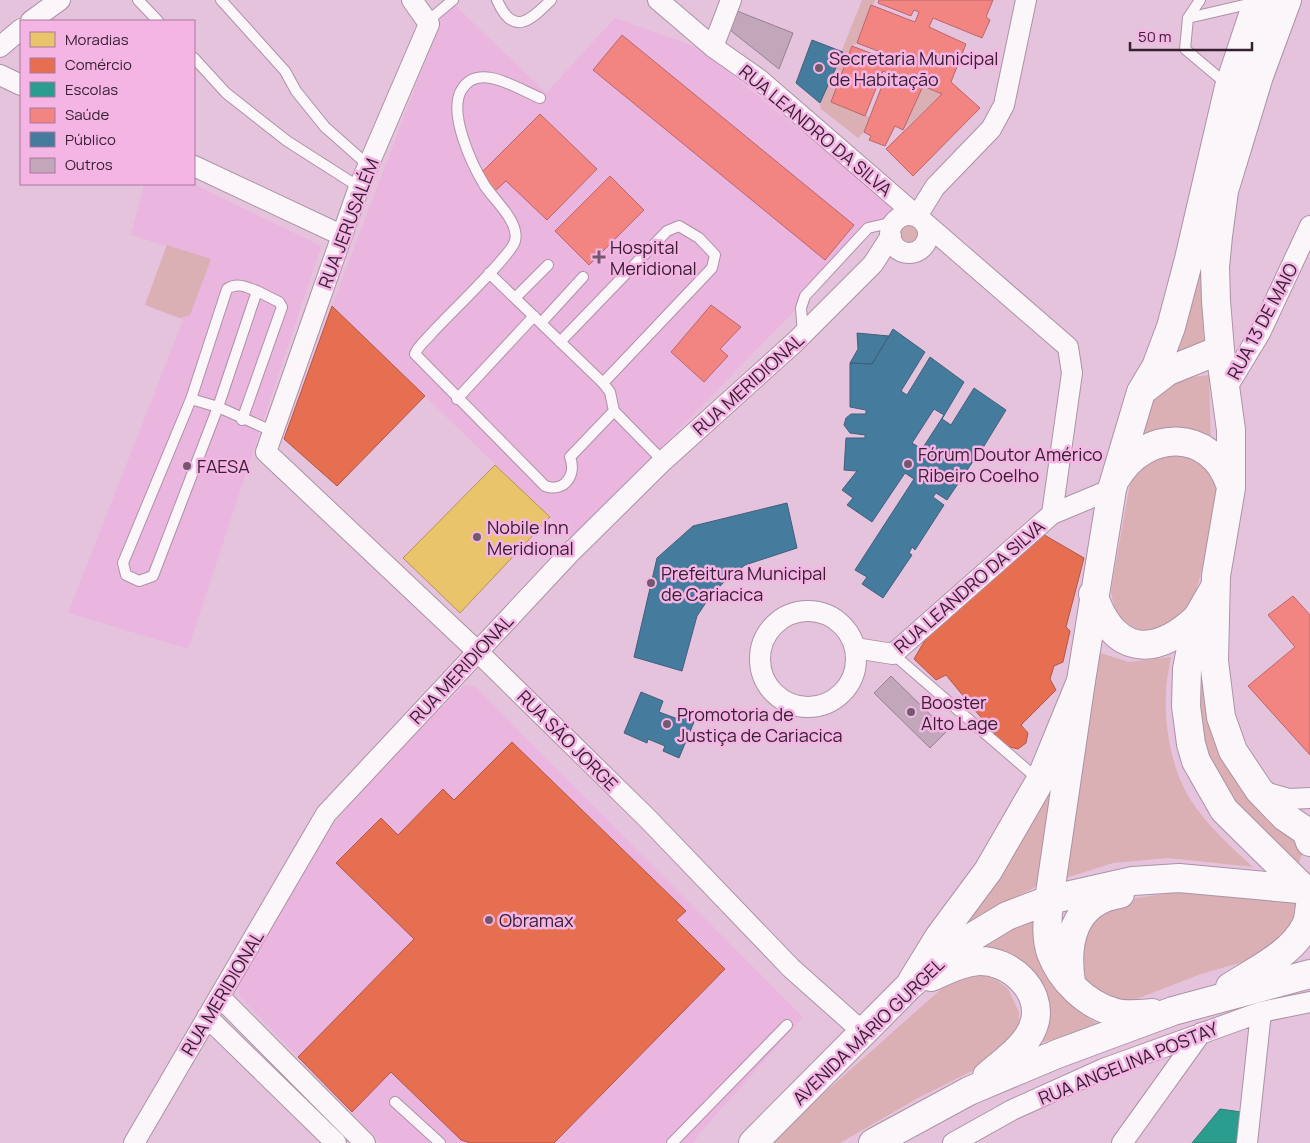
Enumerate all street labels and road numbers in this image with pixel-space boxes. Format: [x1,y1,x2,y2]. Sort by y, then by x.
street label: RUA LEANDRO DA SILVA [735,59,898,201]
street label: RUA JERUSALÉM [312,154,384,292]
street label: RUA 13 DE MAIO [1221,259,1303,383]
street label: RUA MERIDIONAL [687,328,809,440]
street label: RUA LEANDRO DA SILVA [888,513,1050,658]
street label: RUA MERIDIONAL [404,609,518,729]
street label: RUA SÃO JORGE [513,685,623,795]
street label: RUA MERIDIONAL [175,926,269,1060]
street label: AVENIDA MÁRIO GURGEL [787,952,949,1110]
street label: RUA ANGELINA POSTAY [1035,1016,1222,1110]

